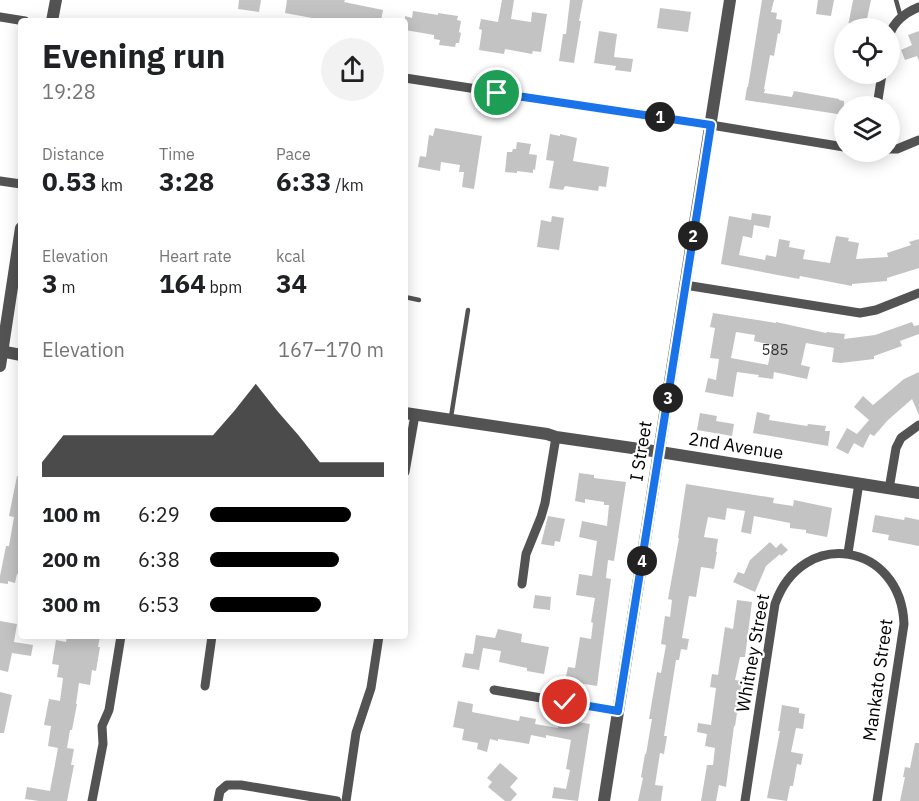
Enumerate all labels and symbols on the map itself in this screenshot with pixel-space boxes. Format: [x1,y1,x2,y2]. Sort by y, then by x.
pin [471,67,522,118]
pin: 1 [645,102,675,132]
pin: 2 [678,221,708,251]
house number: 585 [761,340,789,359]
pin: 3 [653,383,683,413]
street label: I Street [624,419,657,483]
street label: 2nd Avenue [687,427,785,464]
pin: 4 [627,546,657,576]
street label: Whitney Street [731,592,774,714]
street label: Mankato Street [858,617,897,743]
pin [539,676,590,727]

